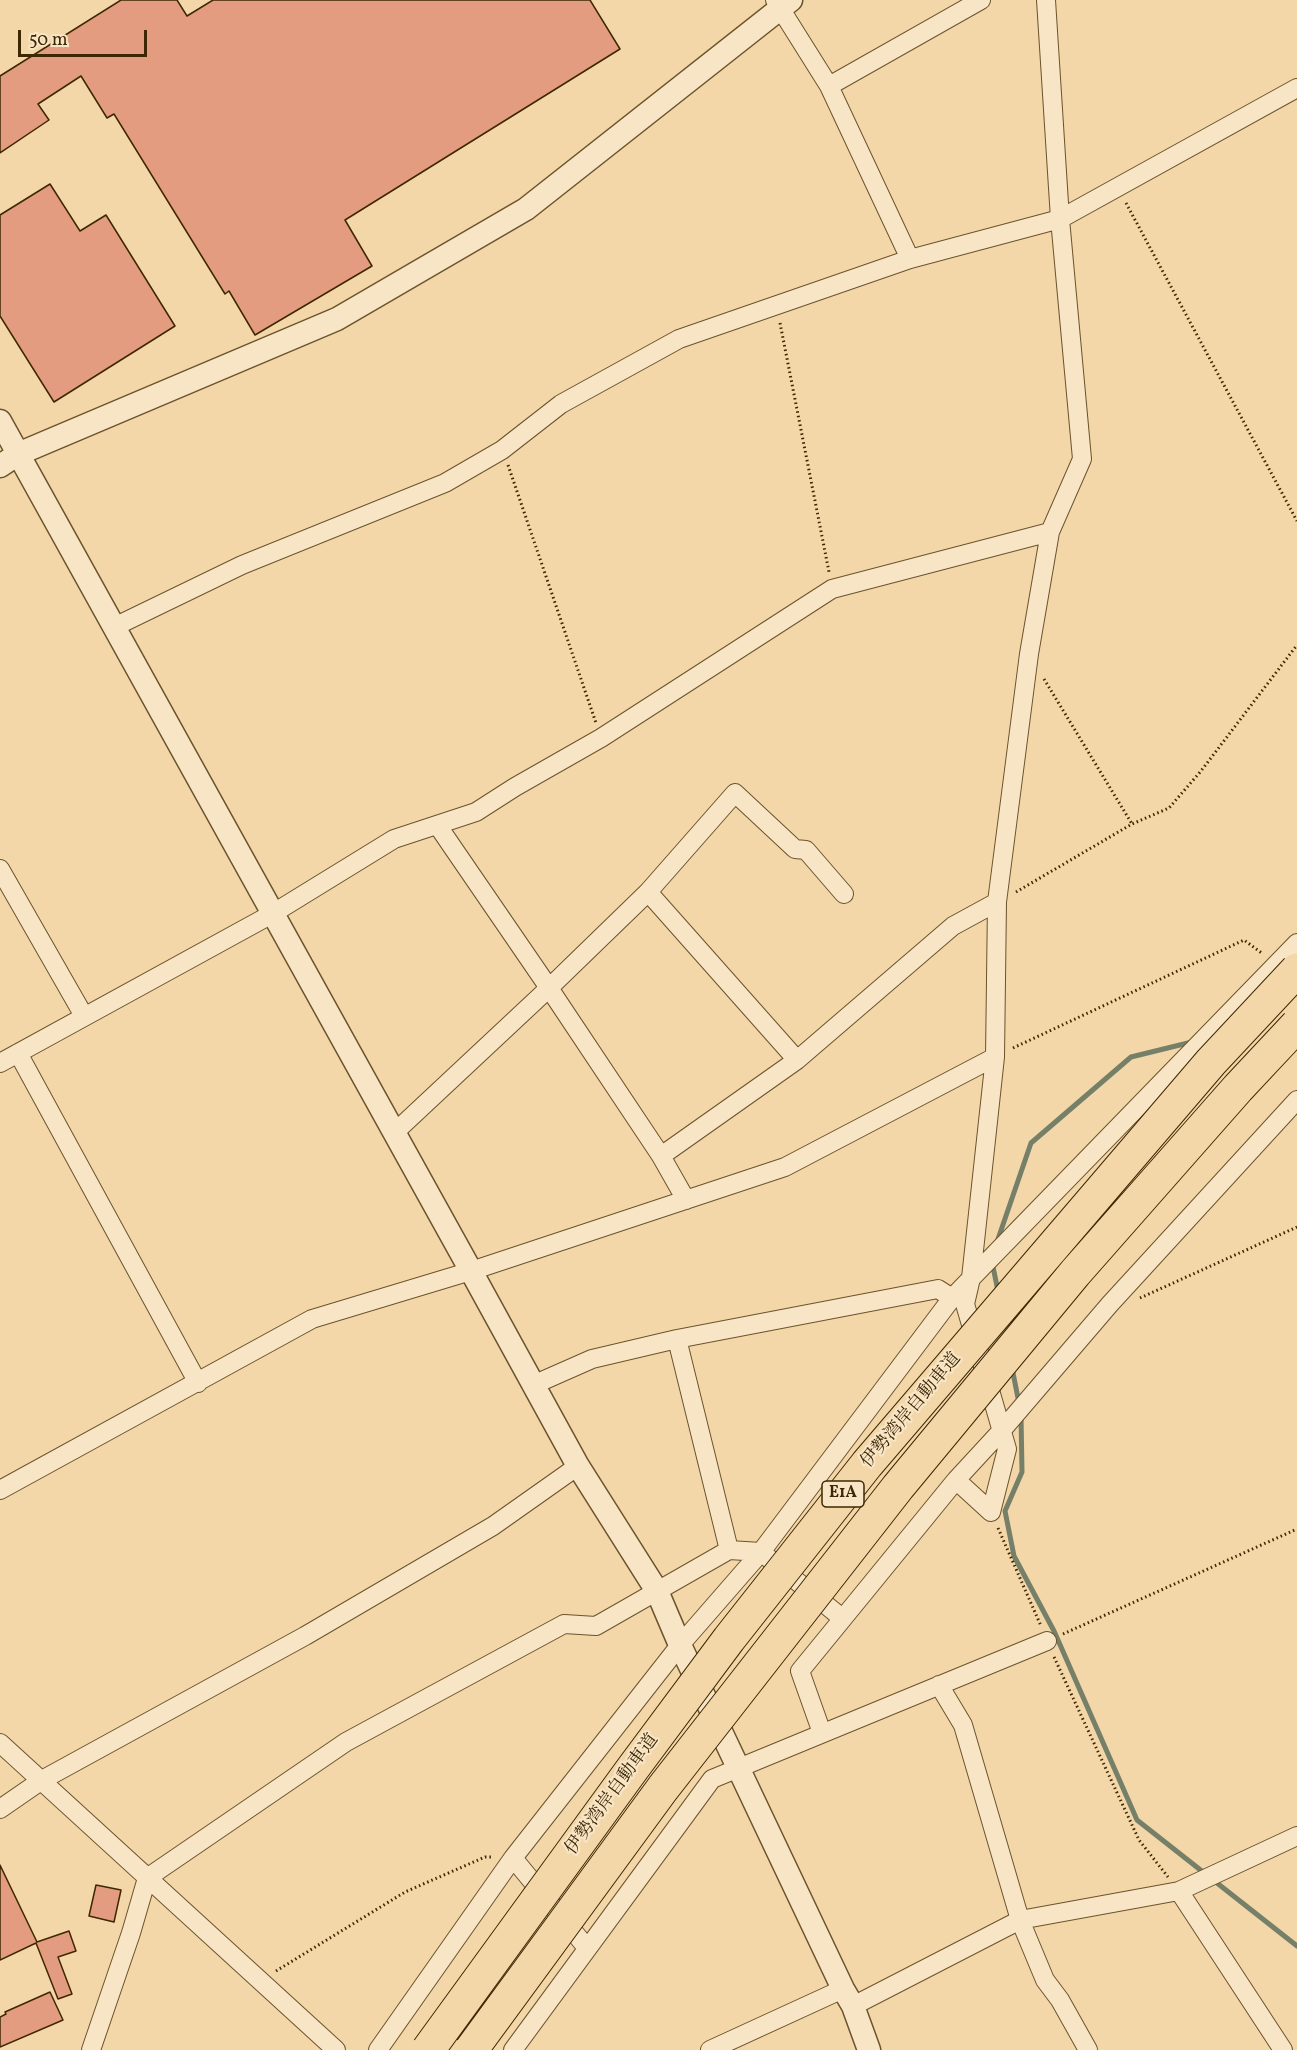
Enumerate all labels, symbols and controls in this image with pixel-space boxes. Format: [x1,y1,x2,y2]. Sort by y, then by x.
scale bar [21,18,150,56]
text: 50 m [29,28,68,53]
street label: 伊勢湾岸自動車道 [857,1349,967,1473]
road number: E1A [822,1481,864,1507]
street label: 伊勢湾岸自動車道 [562,1730,664,1860]

